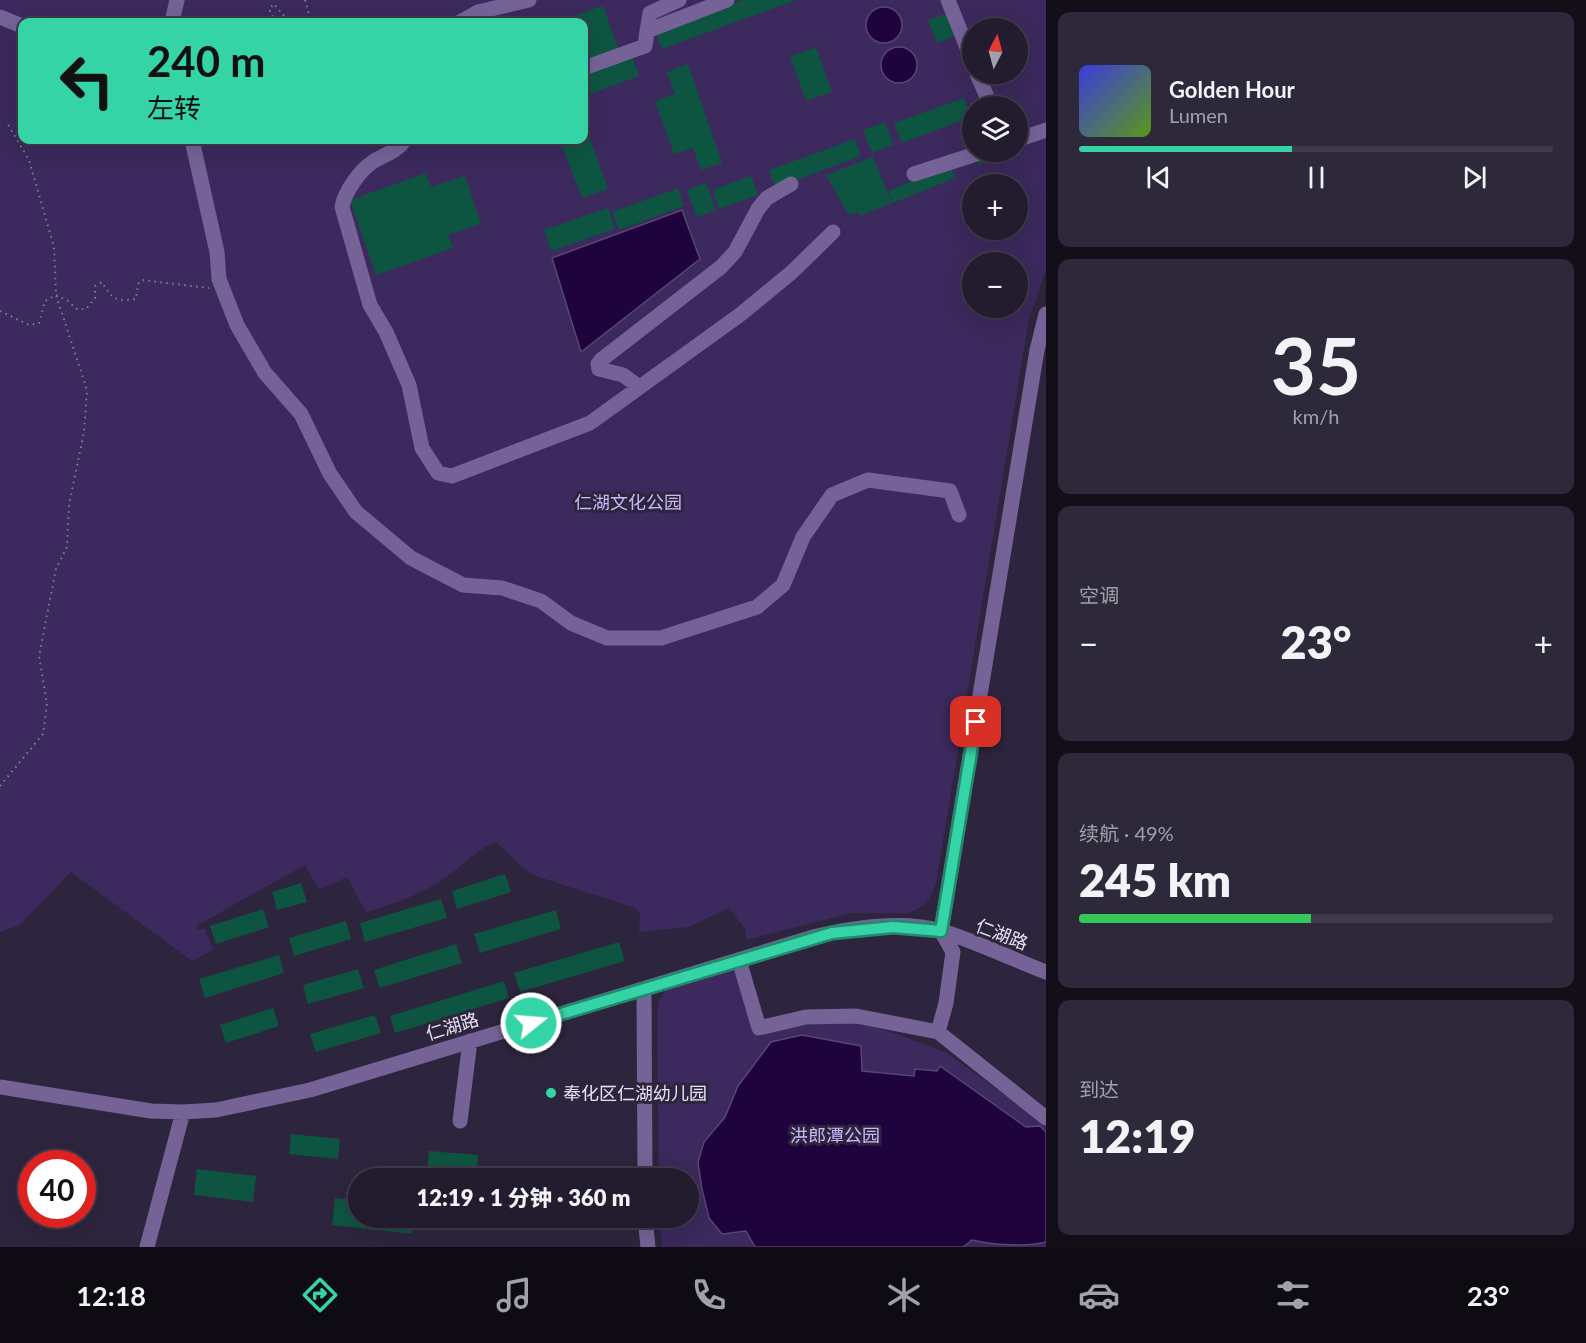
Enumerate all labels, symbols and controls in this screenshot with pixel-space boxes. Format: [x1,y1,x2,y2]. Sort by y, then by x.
north arrow [962,18,1028,84]
map controls [962,18,1028,318]
text: 240 m [147,36,265,86]
icon: left [48,42,126,120]
text: Golden Hour [1169,76,1295,103]
text: 左转 [147,91,201,124]
button: layers [962,96,1028,162]
text: Lumen [1169,103,1228,127]
icon: previous [1142,161,1175,194]
icon: pause [1300,161,1333,194]
icon: next [1458,161,1491,194]
button: + [962,174,1028,240]
button: − [962,252,1028,318]
text: 35 [1271,318,1361,412]
text: km/h [1293,404,1339,428]
park label: 仁湖文化公园 [574,491,682,513]
text: 空调 [1079,583,1119,607]
text: 23° [1281,615,1351,669]
text: − [1079,623,1098,663]
text: + [1534,623,1553,663]
pin [950,696,1001,747]
icon: arrive [959,705,992,738]
text: 续航 · 49% [1079,821,1174,845]
text: 245 km [1079,853,1231,907]
street label: 仁湖路 [973,914,1031,954]
position arrow [499,991,563,1055]
street label: 仁湖路 [423,1008,481,1044]
text: 到达 [1079,1077,1119,1101]
place label: 奉化区仁湖幼儿园 [563,1082,707,1104]
marker: 奉化区仁湖幼儿园 [544,1086,558,1100]
text: 12:19 [1079,1109,1195,1163]
park label: 洪郎潭公园 [790,1124,880,1146]
speed limit sign: 40 [18,1150,96,1228]
text: 12:19 · 1 分钟 · 360 m [417,1184,630,1211]
icon: directions [299,1274,341,1316]
icon: music [493,1274,535,1316]
icon: phone [688,1274,730,1316]
icon: climate [883,1274,925,1316]
icon: car [1078,1274,1120,1316]
icon: filters [1272,1274,1314,1316]
text: 12:18 [76,1279,146,1312]
text: 23° [1467,1279,1510,1312]

